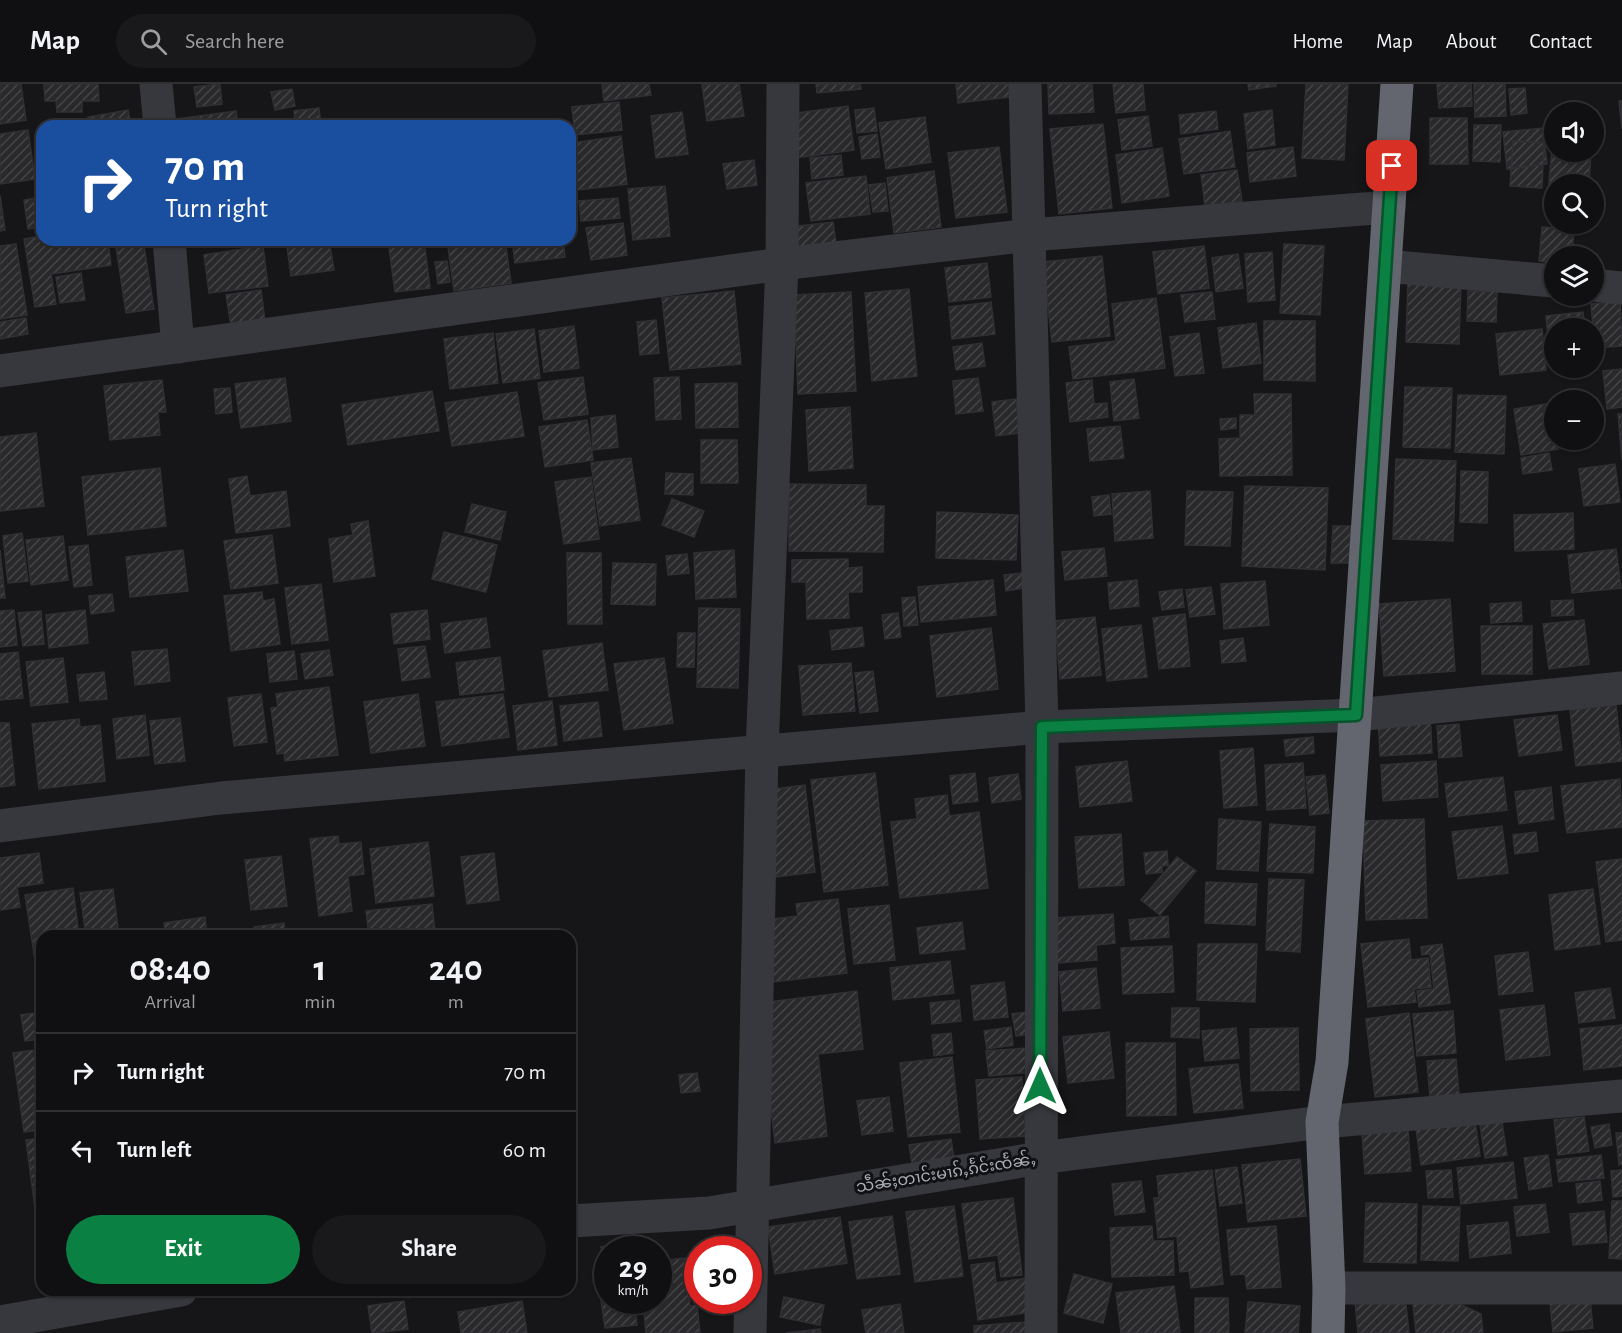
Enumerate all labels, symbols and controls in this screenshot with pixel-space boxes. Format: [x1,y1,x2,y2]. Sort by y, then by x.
search box [116,14,536,68]
icon: search [137,25,170,58]
text: Map [30,27,80,55]
text: Search here [185,30,284,52]
text: Home [1292,31,1343,52]
text: Map [1376,31,1413,52]
text: About [1446,31,1496,52]
text: Contact [1529,31,1592,52]
map controls [1544,102,1604,450]
button: sound [1544,102,1604,162]
pin [1366,140,1417,191]
icon: right [66,144,144,222]
text: 70 m [165,146,245,188]
icon: arrive [1375,149,1408,182]
button: search [1544,174,1604,234]
text: Turn right [165,195,268,222]
button: layers [1544,246,1604,306]
button: + [1544,318,1604,378]
button: − [1544,390,1604,450]
text: 08:40 [129,951,211,987]
text: 1 [313,951,326,987]
text: 240 [429,951,483,987]
text: Arrival [144,992,196,1012]
text: min [304,992,335,1012]
text: m [448,992,464,1012]
position arrow [1008,1054,1072,1118]
icon: right [66,1056,99,1089]
text: Turn right [117,1061,204,1083]
text: 70 m [504,1061,546,1083]
icon: left [66,1134,99,1167]
text: Turn left [117,1139,191,1161]
text: 60 m [503,1139,546,1161]
street label: သဵၼ်ႈတၢင်းမၢၵ်ႇၵႅင်းၸႅၼ်ႇ [854,1147,1037,1195]
button: Exit [66,1215,300,1284]
button: Share [312,1215,546,1284]
speed limit sign: 30 [684,1236,762,1314]
text: 29 [619,1253,647,1283]
text: km/h [618,1283,648,1298]

